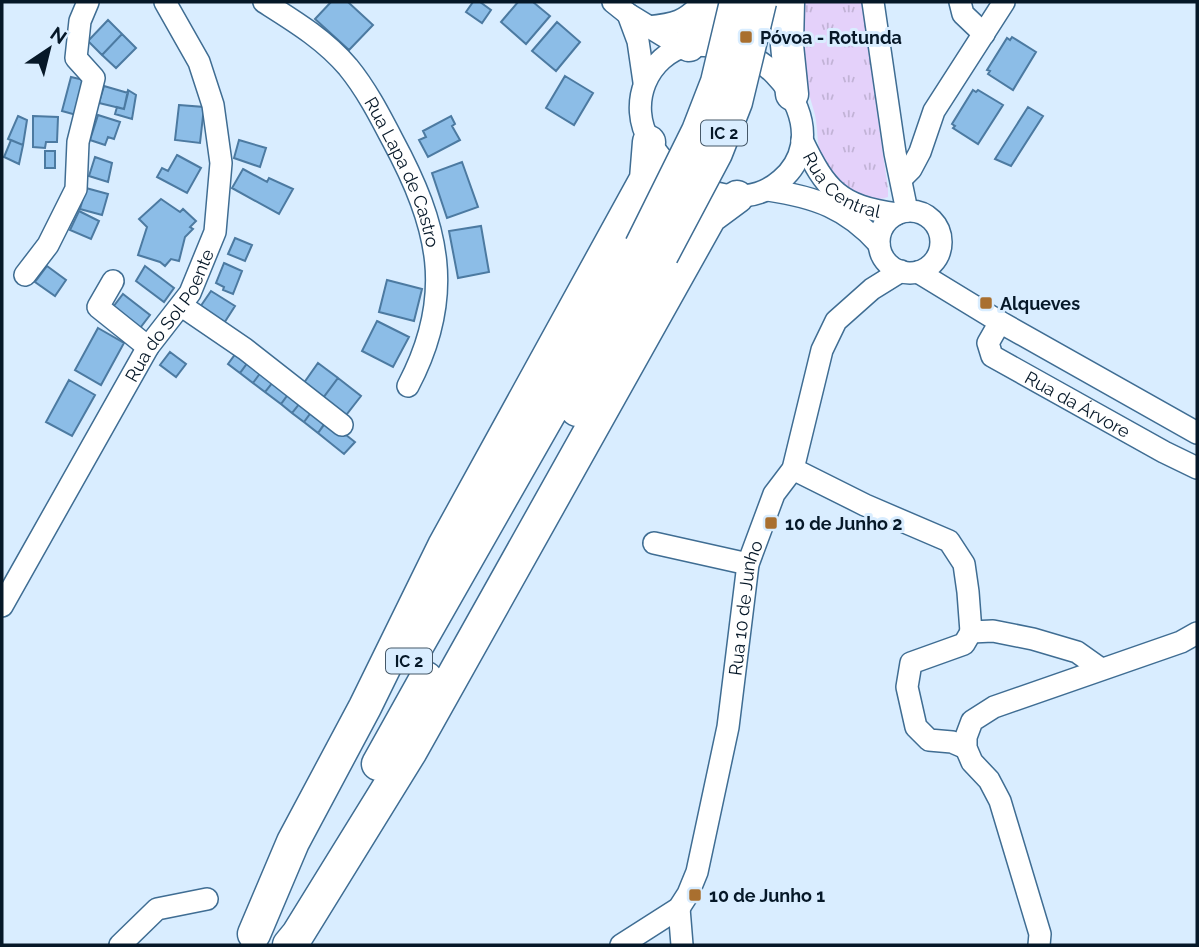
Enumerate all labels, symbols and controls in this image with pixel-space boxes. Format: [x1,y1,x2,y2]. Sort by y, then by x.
north arrow [14,14,84,84]
text: N [47,22,71,48]
place label: Póvoa - Rotunda [760,27,902,48]
marker: Póvoa - Rotunda [738,29,754,45]
street label: Rua Lapa de Castro [361,93,444,249]
road number: IC 2 [701,120,747,146]
street label: Rua Central [799,148,883,222]
street label: Rua do Sol Poente [120,245,218,385]
place label: Alqueves [1000,293,1080,314]
marker: Alqueves [978,295,994,311]
street label: Rua da Árvore [1022,366,1134,442]
place label: 10 de Junho 2 [785,513,902,534]
marker: 10 de Junho 2 [763,515,779,531]
street label: Rua 10 de Junho [724,537,767,677]
road number: IC 2 [386,648,432,674]
place label: 10 de Junho 1 [709,885,825,906]
marker: 10 de Junho 1 [687,887,703,903]

